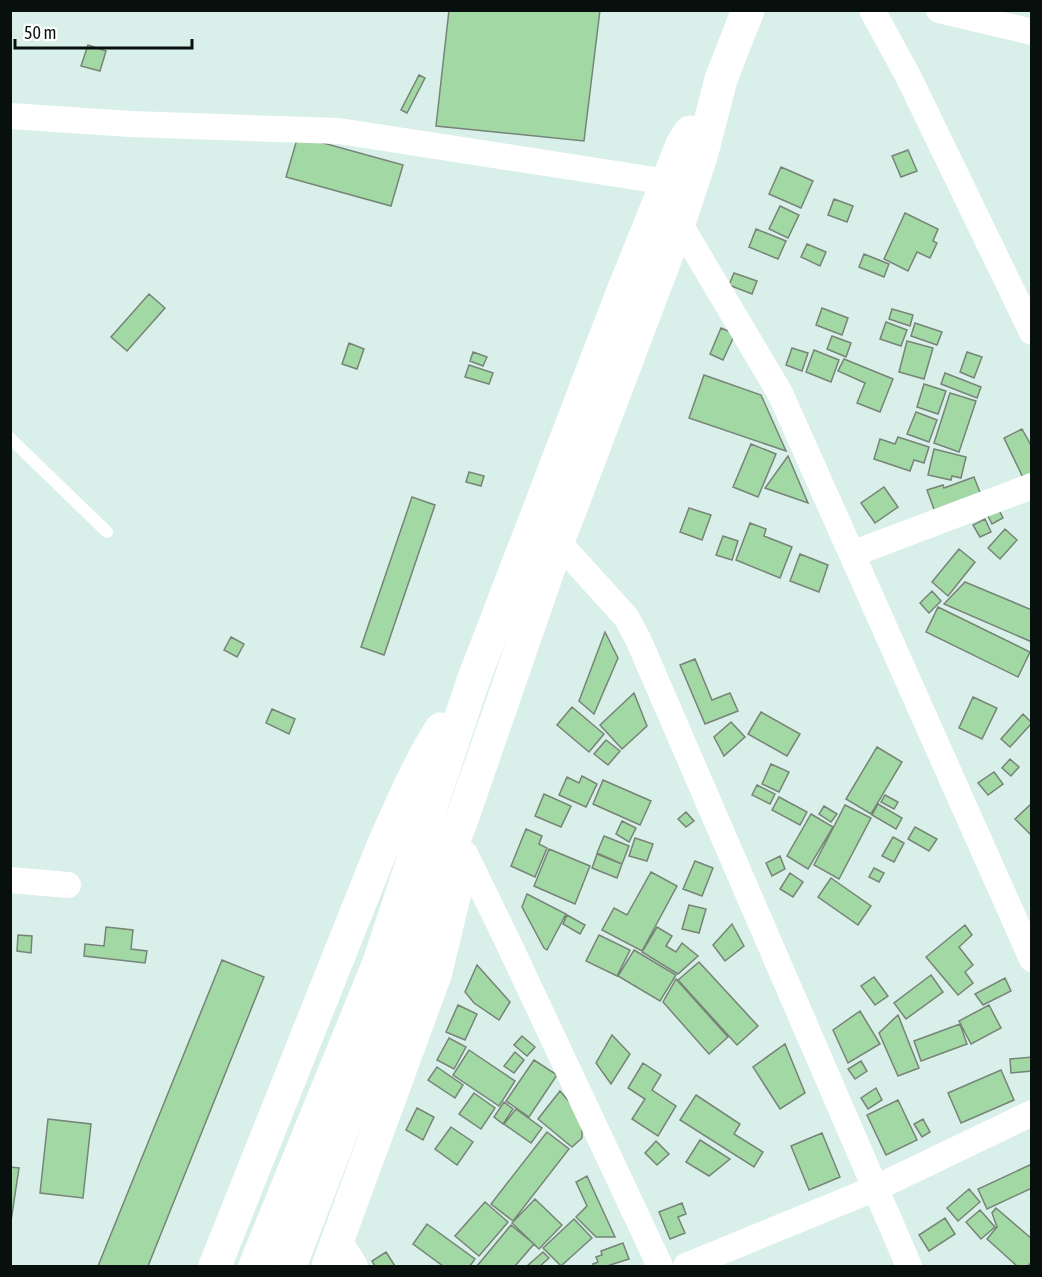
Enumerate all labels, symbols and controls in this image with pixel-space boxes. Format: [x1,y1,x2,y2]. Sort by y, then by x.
scale bar [15,12,192,50]
text: 50 m [24,22,56,43]

